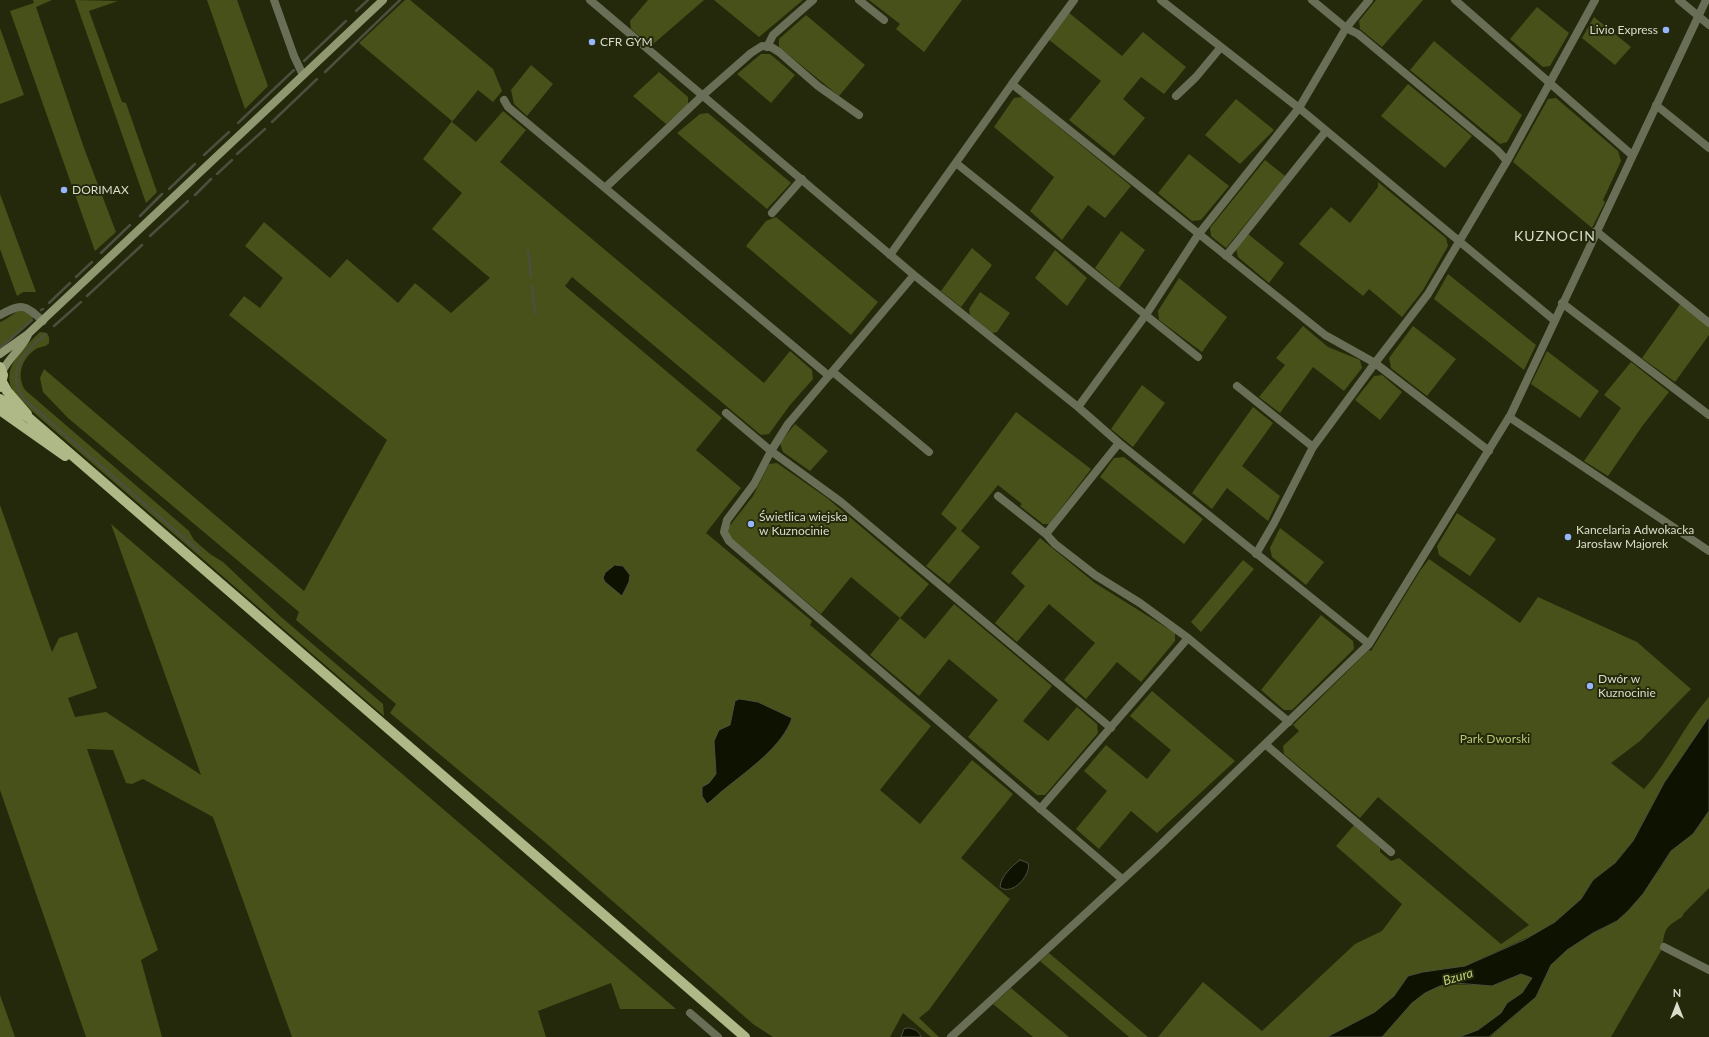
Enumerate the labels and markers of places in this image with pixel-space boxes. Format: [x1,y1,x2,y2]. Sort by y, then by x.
place label: Livio Express [1590,23,1658,37]
marker: Livio Express [1661,25,1671,35]
place label: CFR GYM [600,35,653,49]
marker: CFR GYM [587,37,597,47]
place label: DORIMAX [72,183,129,197]
marker: DORIMAX [59,185,69,195]
place label: Świetlica wiejska w Kuznocinie [759,510,847,538]
marker: Świetlica wiejska w Kuznocinie [746,519,756,529]
place label: Kancelaria Adwokacka Jarosław Majorek [1576,523,1694,551]
marker: Kancelaria Adwokacka Jarosław Majorek [1563,532,1573,542]
place label: Dwór w Kuznocinie [1598,672,1656,700]
marker: Dwór w Kuznocinie [1585,681,1595,691]

